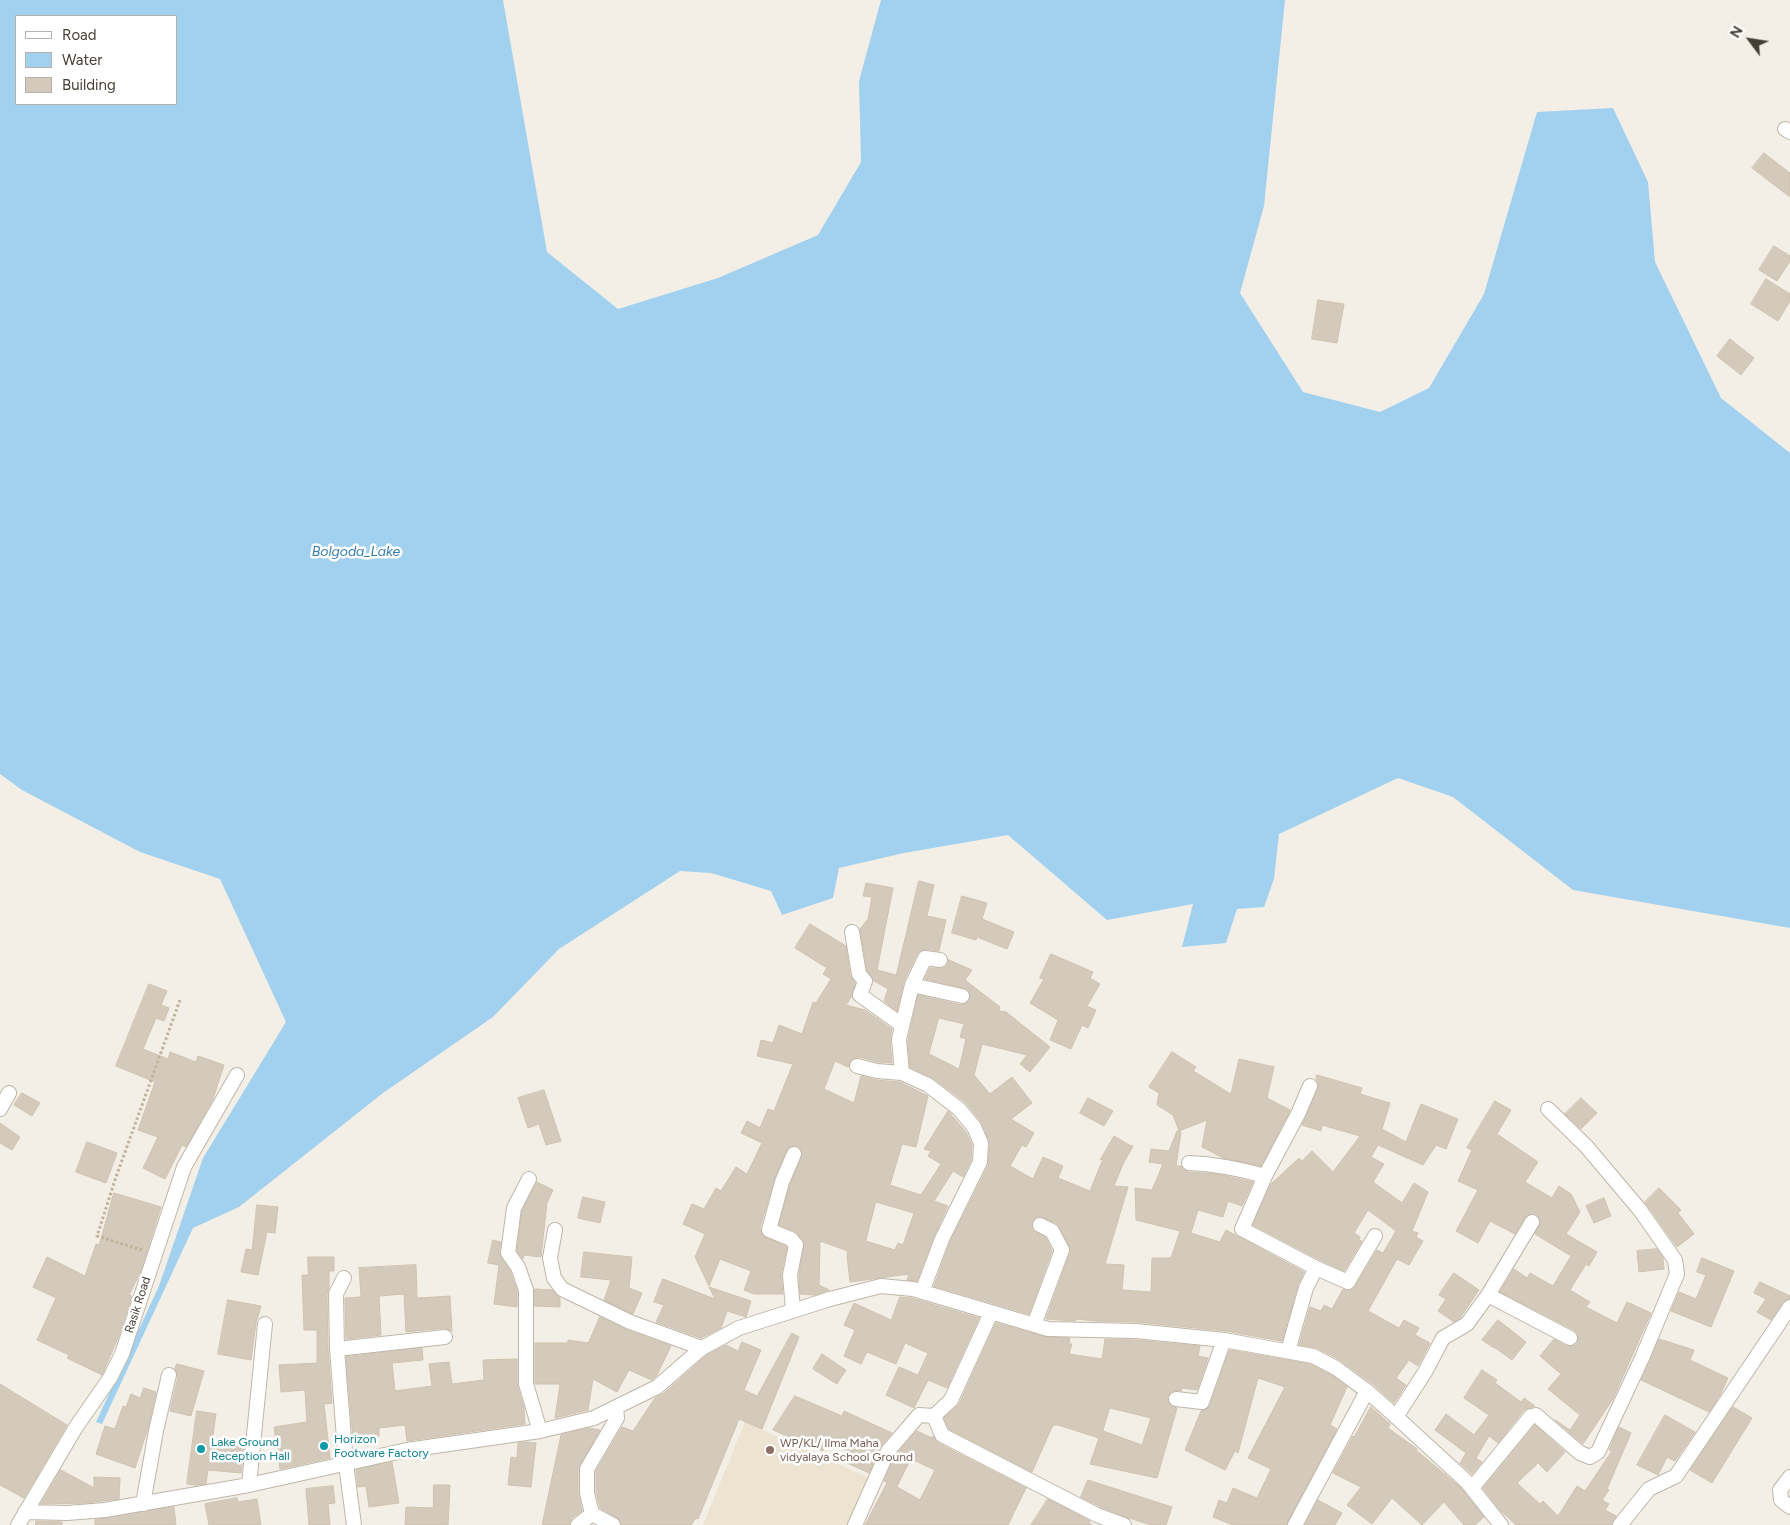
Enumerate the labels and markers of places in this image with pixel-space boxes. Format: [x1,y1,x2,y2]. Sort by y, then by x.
place label: Horizon Footware Factory [334,1432,429,1460]
place label: Lake Ground Reception Hall [211,1435,290,1463]
place label: WP/KL/ Ilma Maha vidyalaya School Ground [780,1436,913,1464]
marker: Horizon Footware Factory [318,1440,330,1452]
marker: Lake Ground Reception Hall [195,1443,207,1455]
marker: WP/KL/ Ilma Maha vidyalaya School Ground [764,1444,776,1456]

